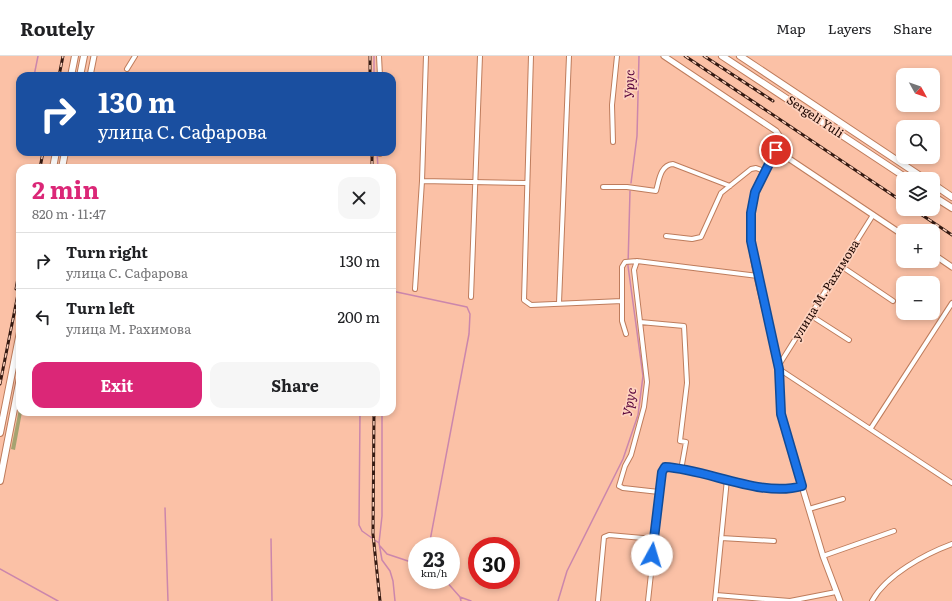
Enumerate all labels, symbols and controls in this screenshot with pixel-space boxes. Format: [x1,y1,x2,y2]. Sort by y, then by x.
text: Routely [20,14,95,42]
text: Map [776,18,806,38]
text: Layers [828,18,871,38]
text: Share [893,18,932,38]
north arrow [896,68,940,112]
map controls [896,68,940,320]
water label: Урус [619,69,638,99]
text: 130 m [98,80,176,122]
icon: right [32,88,84,140]
street label: Sergeli Yuli [784,90,848,142]
text: улица С. Сафарова [98,118,267,145]
button: search [896,120,940,164]
pin [759,133,793,167]
icon: arrive [765,139,787,161]
text: 2 min [32,171,99,206]
button: layers [896,172,940,216]
button: close [338,177,380,219]
text: 820 m · 11:47 [32,204,106,223]
button: + [896,224,940,268]
street label: улица М. Рахимова [787,235,864,343]
text: Turn right [66,240,148,263]
text: 130 m [340,249,380,272]
icon: right [32,250,54,272]
text: улица С. Сафарова [66,263,188,282]
button: − [896,276,940,320]
text: Turn left [66,296,135,319]
text: 200 m [338,305,380,328]
icon: left [32,306,54,328]
text: улица М. Рахимова [66,319,191,338]
button: Exit [32,362,202,408]
button: Share [210,362,380,408]
water label: Урус [617,386,640,418]
position arrow [631,534,673,576]
speed limit sign: 30 [468,537,520,589]
text: 23 [423,543,445,573]
text: km/h [421,565,447,580]

